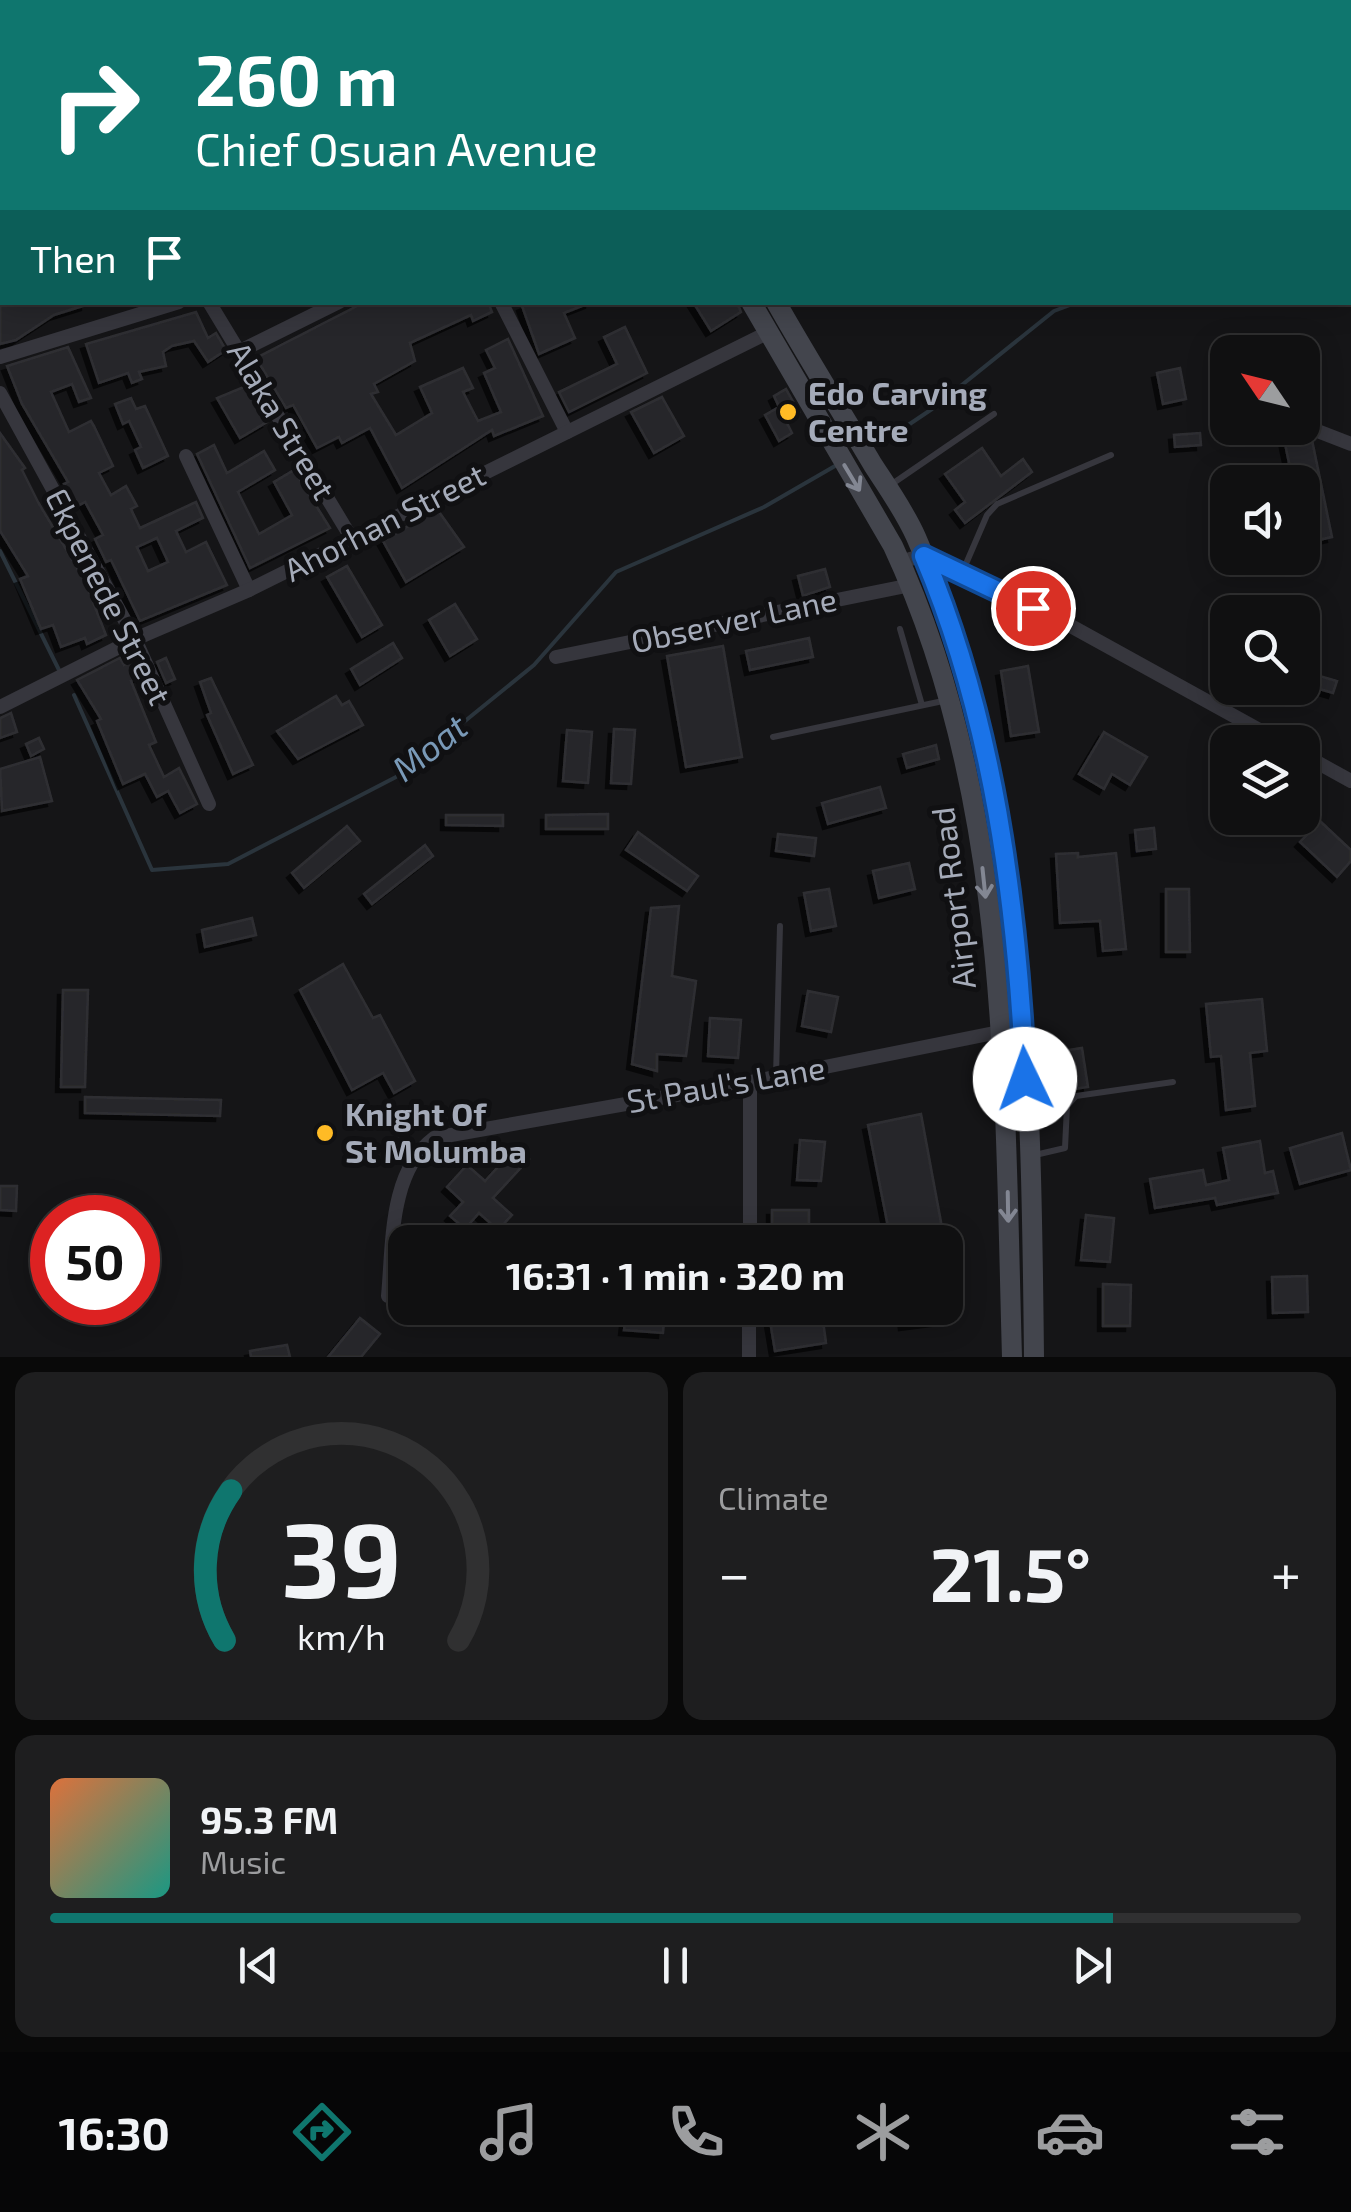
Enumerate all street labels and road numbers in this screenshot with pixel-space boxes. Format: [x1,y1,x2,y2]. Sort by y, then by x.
street label: Alaka Street [221,334,345,506]
street label: Ahorhan Street [277,454,491,588]
street label: Ekpenede Street [39,482,181,710]
street label: Observer Lane [627,579,840,659]
street label: Airport Road [922,805,982,992]
street label: St Paul's Lane [624,1047,828,1119]

